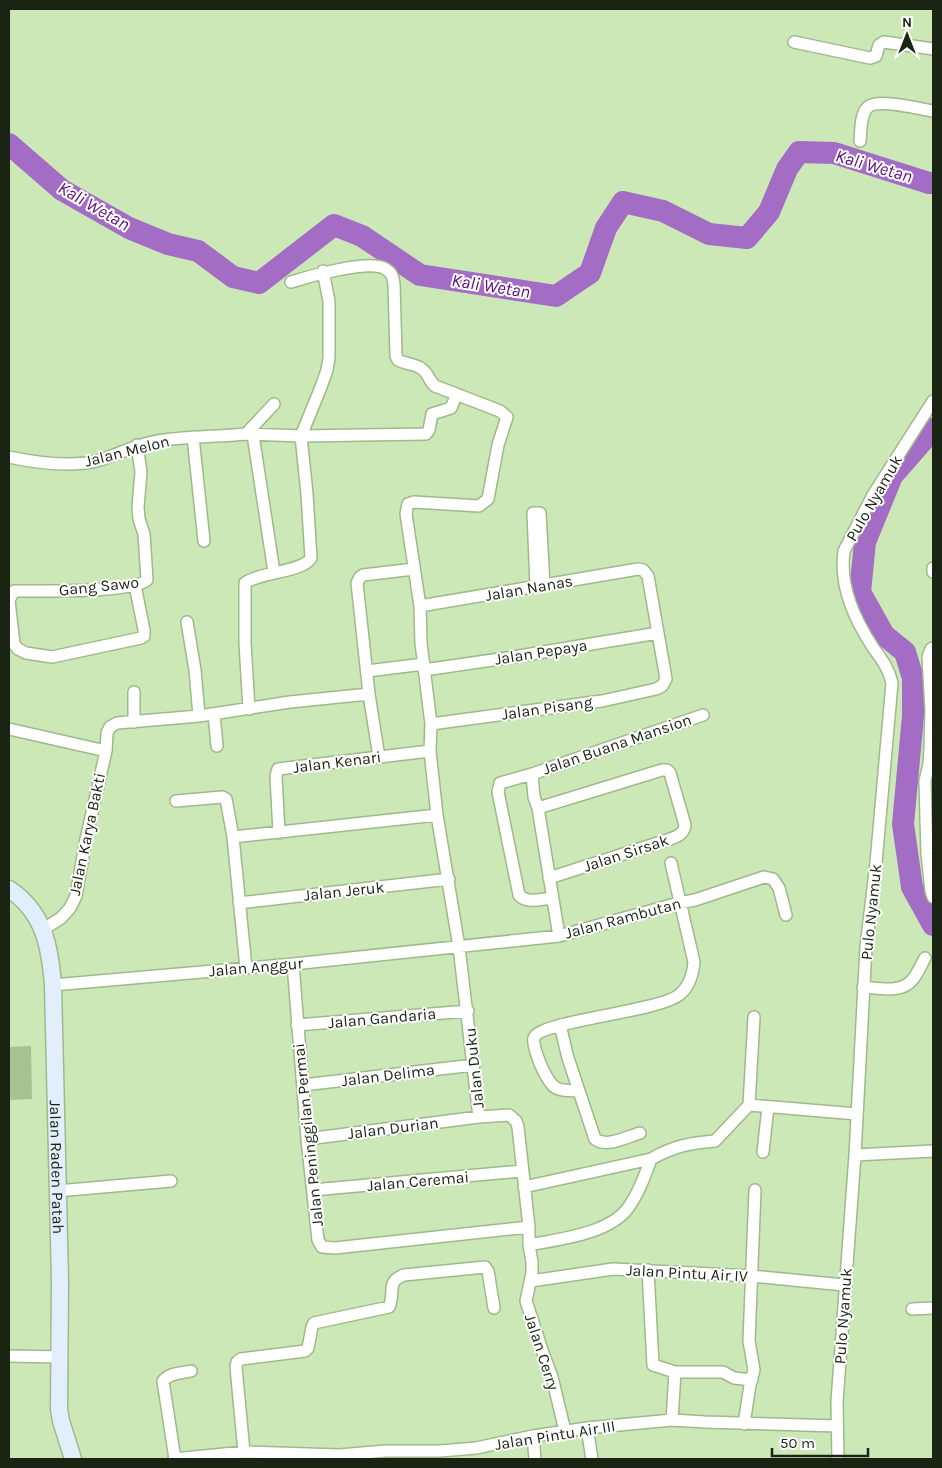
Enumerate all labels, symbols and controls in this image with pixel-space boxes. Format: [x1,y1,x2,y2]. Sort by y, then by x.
north arrow [882,10,932,60]
text: N [902,14,912,31]
water label: Kali Wetan [833,144,915,188]
water label: Kali Wetan [54,177,134,235]
water label: Kali Wetan [450,269,532,303]
street label: Jalan Melon [83,431,171,471]
street label: Pulo Nyamuk [842,451,906,545]
street label: Jalan Nanas [484,571,574,605]
street label: Gang Sawo [58,572,140,600]
street label: Jalan Pepaya [493,635,589,669]
street label: Jalan Pisang [500,692,594,724]
street label: Jalan Buana Mansion [540,710,694,778]
street label: Jalan Kenari [292,747,382,777]
street label: Jalan Karya Bakti [65,771,109,897]
street label: Jalan Sirsak [581,830,671,876]
street label: Pulo Nyamuk [857,863,885,961]
street label: Jalan Jeruk [303,877,385,905]
street label: Jalan Rambutan [563,893,683,943]
street label: Jalan Anggur [208,953,304,981]
street label: Jalan Gandaria [327,1004,437,1032]
street label: Jalan Duku [460,1027,488,1109]
street label: Jalan Peninggilan Permai [289,1042,327,1228]
street label: Jalan Delima [340,1060,436,1090]
street label: Jalan Raden Patah [46,1100,68,1234]
street label: Jalan Durian [347,1113,439,1143]
street label: Jalan Ceremai [366,1167,470,1195]
street label: Jalan Pintu Air IV [626,1260,748,1286]
street label: Pulo Nyamuk [830,1267,856,1365]
street label: Jalan Cerry [521,1311,563,1393]
street label: Jalan Pintu Air III [493,1416,617,1454]
scale bar [772,1426,868,1458]
text: 50 m [780,1434,815,1452]

